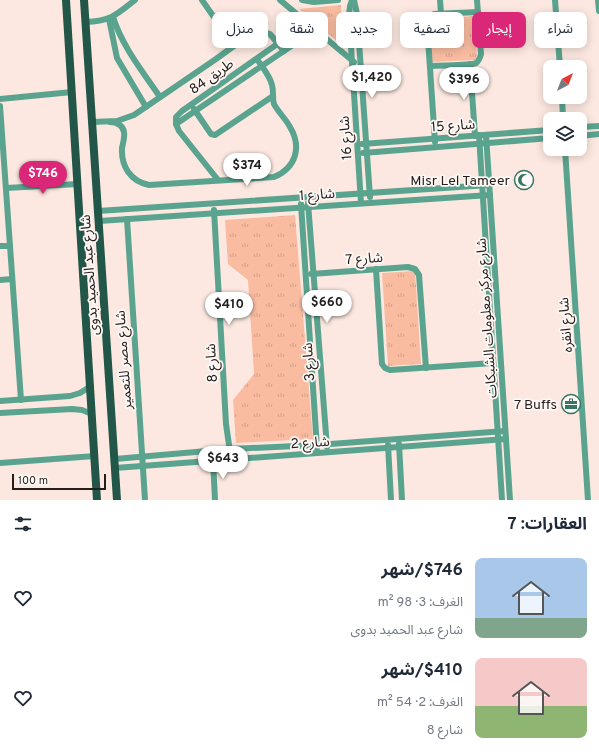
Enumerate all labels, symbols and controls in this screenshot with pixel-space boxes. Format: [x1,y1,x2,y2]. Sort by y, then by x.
chip: منزل [212,12,268,48]
chip: شقة [276,12,328,48]
chip: جديد [336,12,392,48]
chip: تصفية [400,12,464,48]
chip: إيجار [472,12,526,48]
chip: شراء [534,12,587,48]
street label: طريق 84 [186,56,237,99]
north arrow [543,60,587,104]
map controls [543,60,587,156]
pin: $1,420 [339,65,405,99]
pin: $396 [440,67,488,101]
text: $1,420 [351,70,393,86]
text: $396 [448,72,480,88]
button: layers [543,112,587,156]
street label: شارع 16 [336,115,358,161]
street label: شارع 15 [430,116,476,138]
pin: $374 [223,153,271,187]
text: $374 [232,158,262,174]
pin: $746 [19,161,67,195]
text: $746 [28,166,58,182]
mosque icon: Misr Lel Tameer [513,169,535,191]
place label: Misr Lel Tameer [410,173,511,190]
street label: شارع 1 [299,186,336,206]
street label: شارع عبد الحميد بدوى [78,214,104,336]
street label: شارع مركز معلومات الشبكات [473,237,503,398]
street label: شارع 7 [345,250,384,270]
pin: $660 [303,290,351,324]
pin: $410 [205,292,253,326]
text: $660 [311,295,343,311]
text: $410 [214,297,244,313]
street label: شارع انقره [556,297,578,353]
street label: شارع مصر للتعمير [113,310,138,411]
street label: شارع 3 [300,342,320,382]
street label: شارع 8 [203,343,223,383]
office icon: 7 Buffs [560,393,582,415]
place label: 7 Buffs [514,397,557,414]
street label: شارع 2 [290,434,330,454]
pin: $643 [199,446,247,480]
text: $643 [207,451,239,467]
scale bar [12,472,106,491]
text: 100 m [18,474,48,488]
icon: filters [12,513,34,535]
text: العقارات: 7 [507,514,587,536]
text: $746/شهر [381,560,463,582]
icon: home [507,574,555,622]
icon: heart [12,587,34,609]
text: الغرف: 3 · 98 m² [378,595,463,611]
text: شارع عبد الحميد بدوى [350,623,463,639]
text: $410/شهر [381,660,463,682]
icon: home [507,674,555,722]
icon: heart [12,687,34,709]
text: الغرف: 2 · 54 m² [377,695,463,711]
text: شارع 8 [427,723,463,739]

